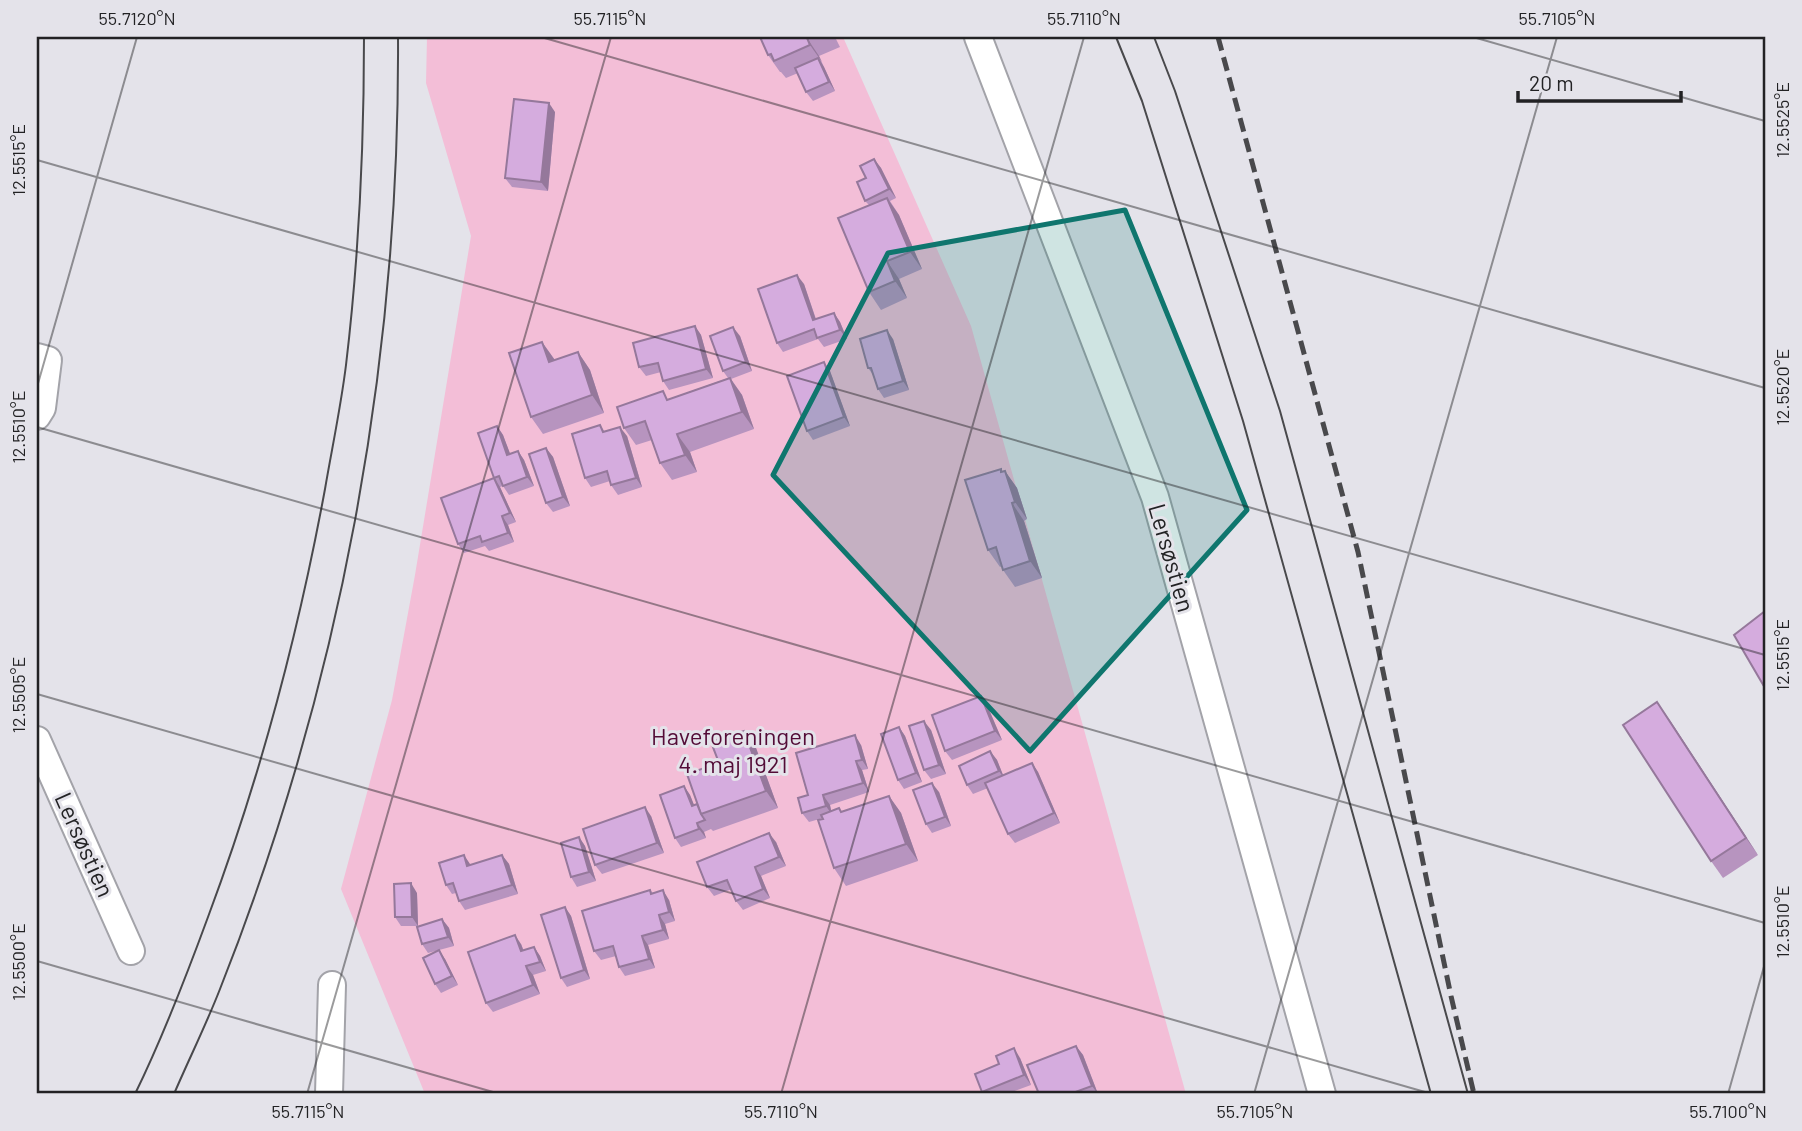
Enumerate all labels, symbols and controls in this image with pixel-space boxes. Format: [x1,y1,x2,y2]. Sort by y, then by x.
text: 55.7120°N [98,7,176,29]
text: 55.7115°N [573,7,647,29]
text: 55.7110°N [1047,7,1121,29]
text: 55.7105°N [1519,7,1595,29]
scale bar [1518,60,1681,104]
text: 20 m [1529,70,1574,95]
text: 12.5525°E [1771,82,1793,158]
text: 12.5515°E [7,124,29,196]
text: 12.5520°E [1771,348,1793,426]
text: 12.5510°E [7,390,29,464]
street label: Lersøstien [1143,500,1202,615]
text: 12.5515°E [1771,619,1793,691]
text: 12.5505°E [7,657,29,733]
park label: Haveforeningen 4. maj 1921 [651,721,815,778]
street label: Lersøstien [49,788,121,901]
text: 12.5510°E [1771,885,1793,959]
text: 12.5500°E [7,923,29,1001]
text: 55.7115°N [271,1100,345,1122]
text: 55.7110°N [744,1100,818,1122]
text: 55.7105°N [1217,1100,1293,1122]
text: 55.7100°N [1689,1100,1767,1122]

